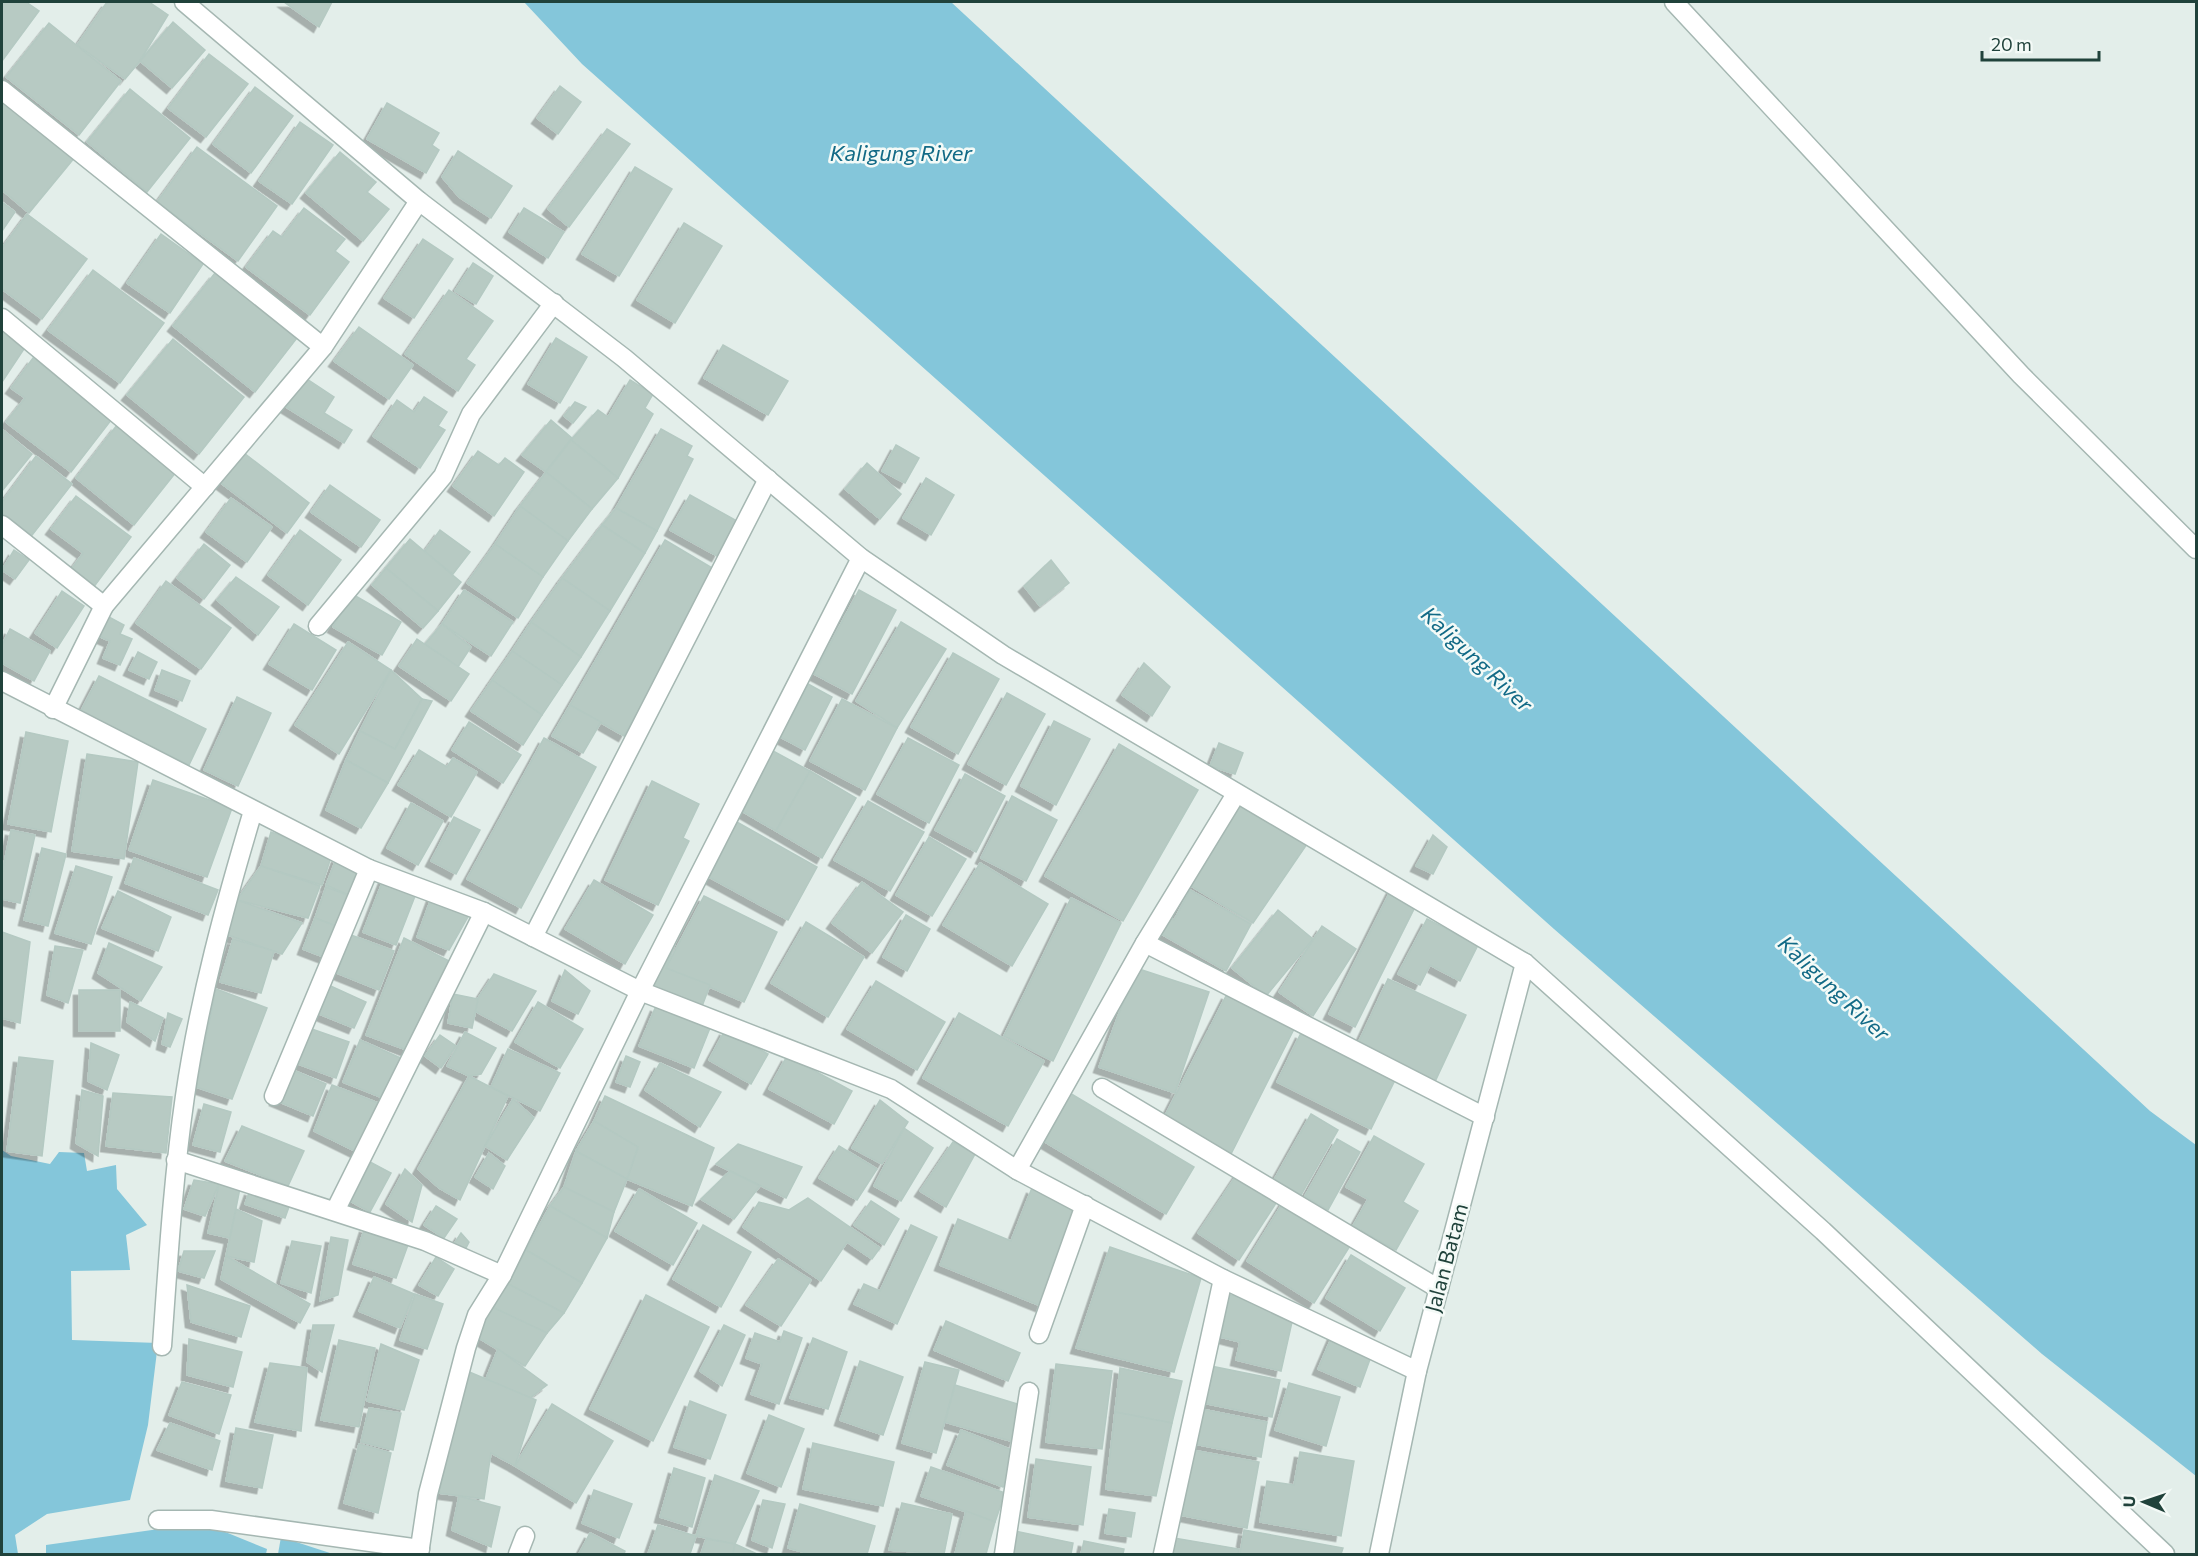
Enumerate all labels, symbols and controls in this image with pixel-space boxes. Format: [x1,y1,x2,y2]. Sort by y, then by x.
scale bar [1982,24,2099,62]
text: 20 m [1991,33,2032,55]
water label: Kaligung River [830,139,973,166]
water label: Kaligung River [1416,600,1539,718]
water label: Kaligung River [1773,929,1896,1047]
street label: Jalan Batam [1419,1200,1472,1315]
north arrow [2114,1472,2174,1532]
text: U [2119,1495,2138,1508]

